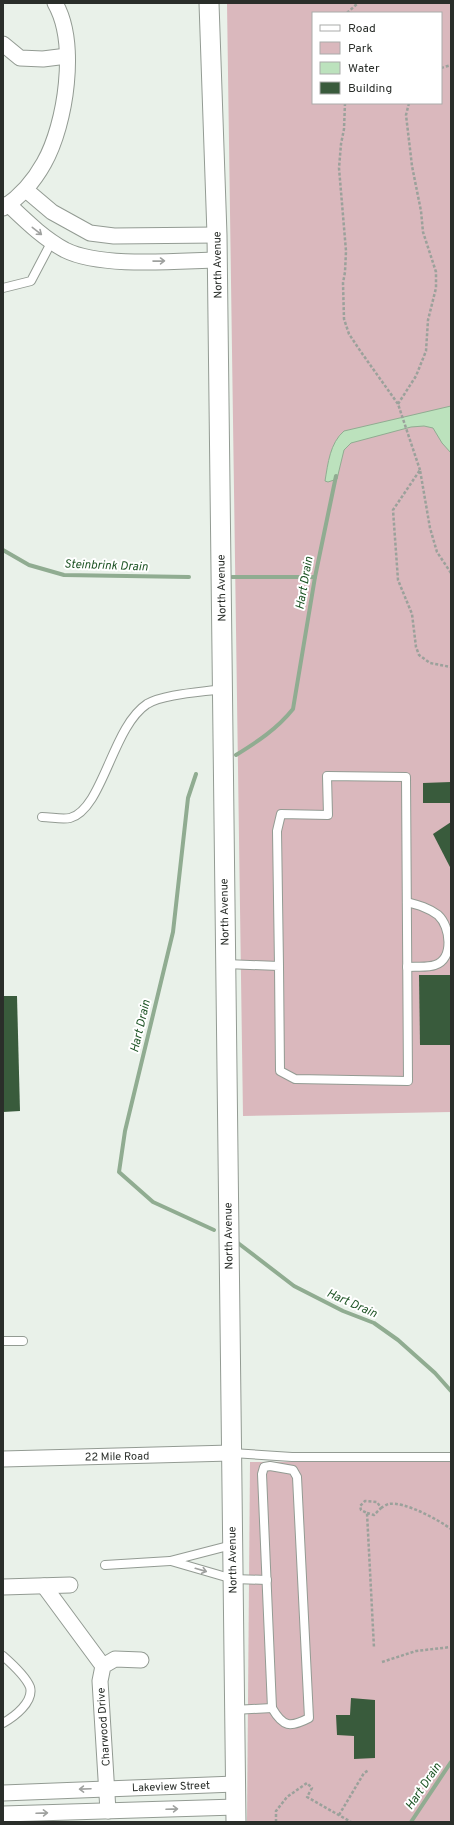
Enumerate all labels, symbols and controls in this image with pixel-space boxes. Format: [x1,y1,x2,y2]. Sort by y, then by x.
legend [312,12,442,104]
text: Road [348,21,376,37]
text: Park [348,41,373,57]
text: Water [348,61,380,77]
text: Building [348,81,392,97]
one-way arrow [31,226,42,235]
street label: North Avenue [210,231,226,299]
one-way arrow [152,258,165,265]
street label: North Avenue [214,554,230,622]
water label: Hart Drain [292,555,318,611]
water label: Steinbrink Drain [64,557,149,575]
street label: North Avenue [217,878,233,946]
water label: Hart Drain [127,998,155,1054]
street label: North Avenue [221,1202,237,1270]
water label: Hart Drain [324,1286,380,1322]
street label: 22 Mile Road [85,1449,149,1465]
street label: North Avenue [225,1526,241,1594]
one-way arrow [195,1567,208,1574]
street label: Charwood Drive [94,1687,114,1767]
water label: Hart Drain [402,1759,446,1813]
street label: Lakeview Street [132,1779,210,1795]
one-way arrow [79,1785,92,1793]
one-way arrow [165,1805,178,1813]
one-way arrow [35,1809,48,1817]

